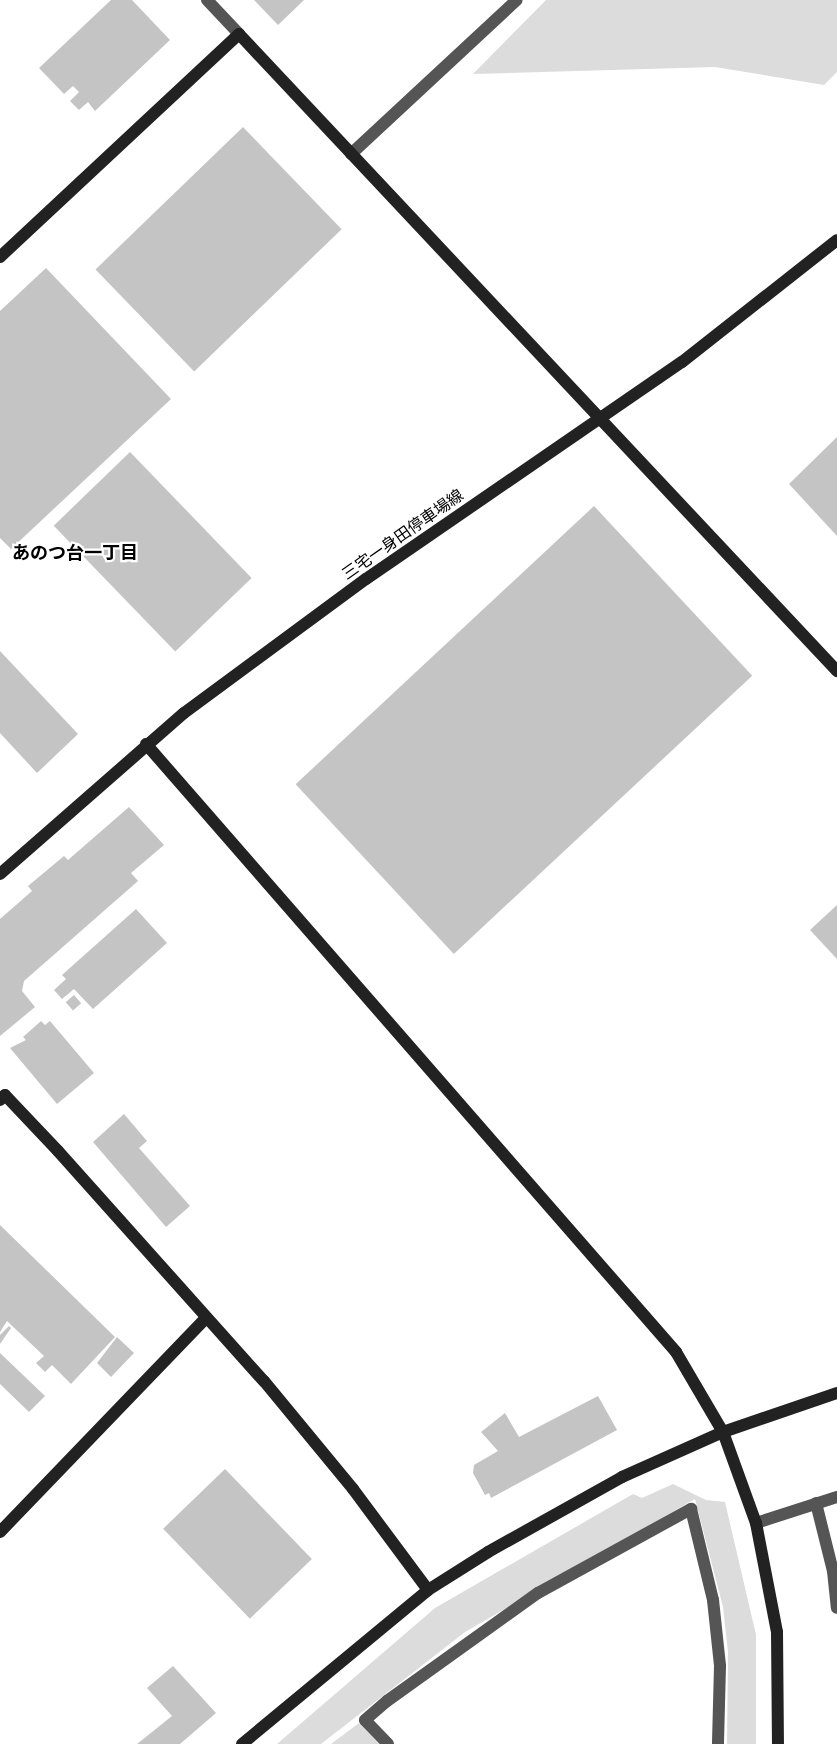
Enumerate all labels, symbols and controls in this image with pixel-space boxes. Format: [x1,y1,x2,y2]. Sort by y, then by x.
street label: 三宅一身田停車場線 [339,486,467,584]
district label: あのつ台一丁目 [12,542,138,564]

